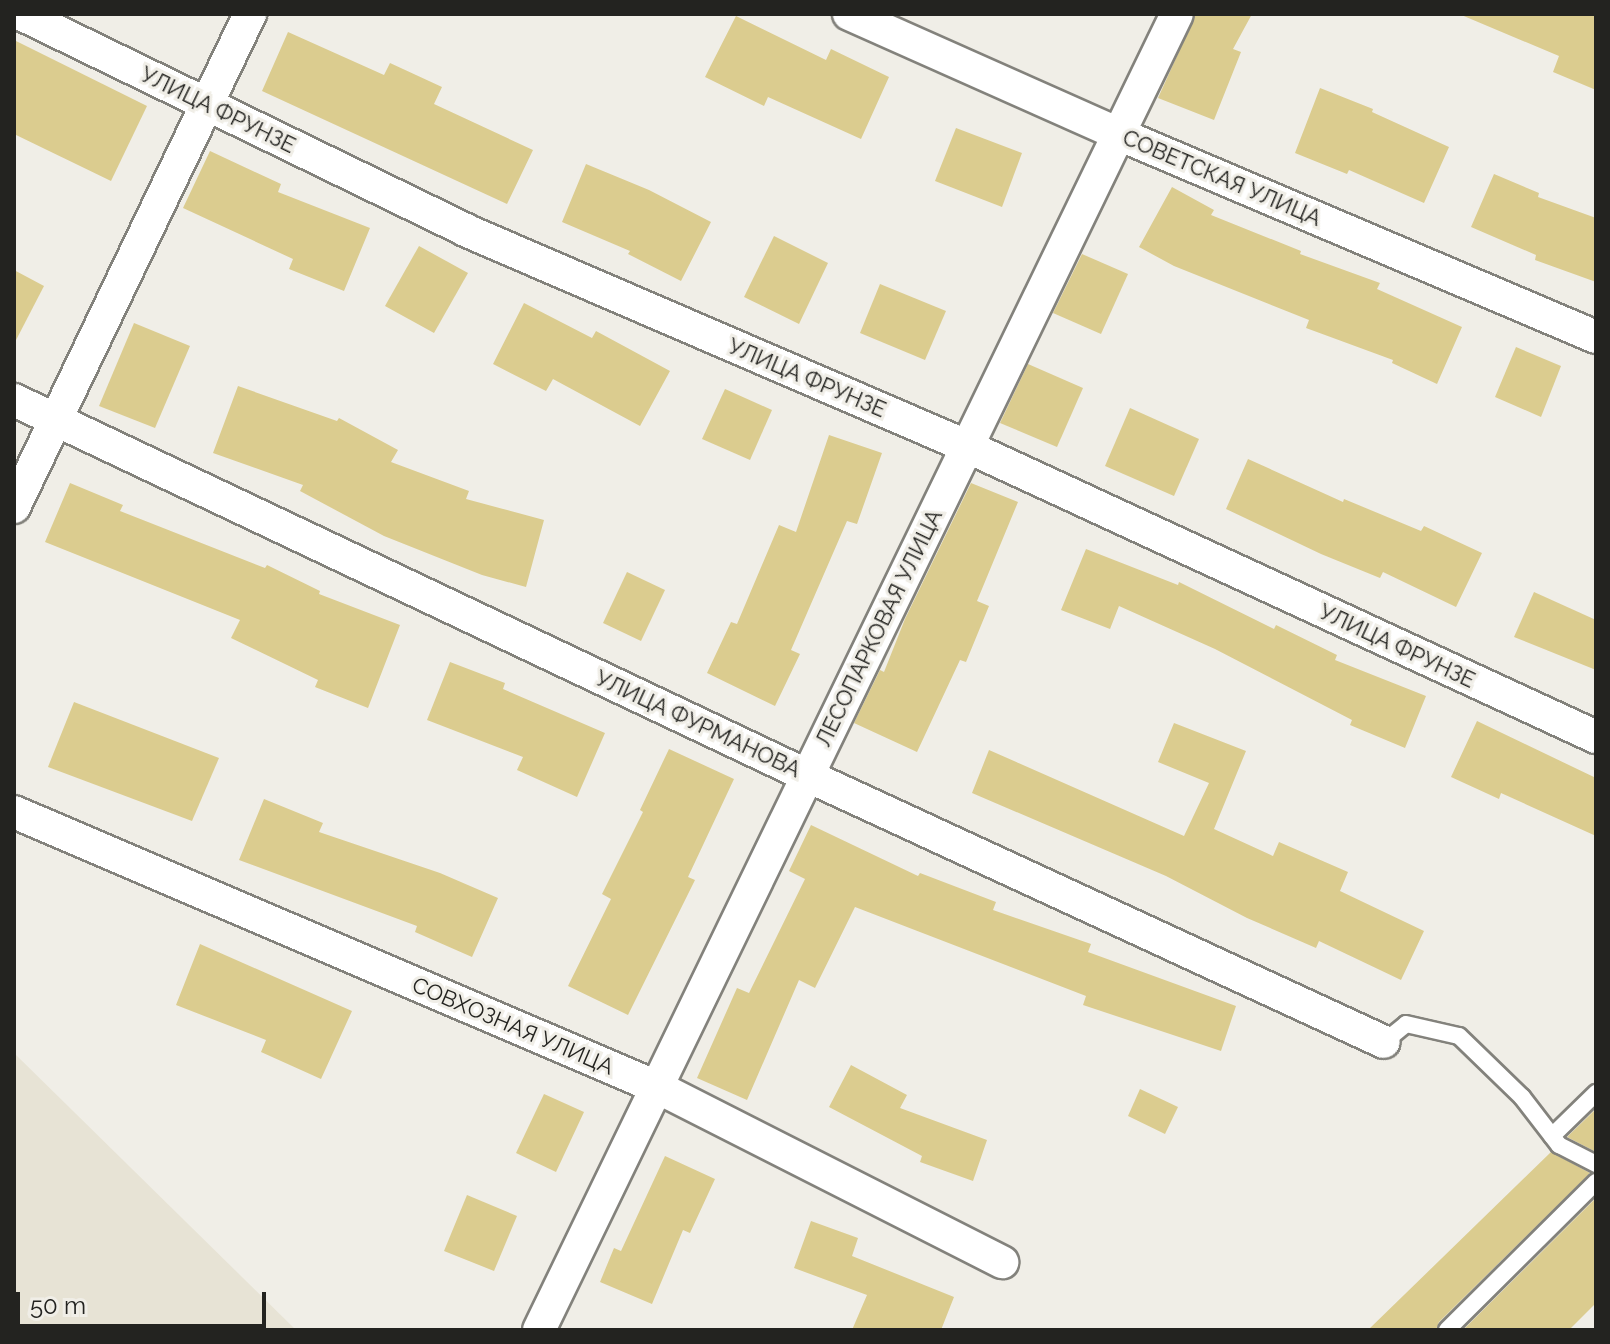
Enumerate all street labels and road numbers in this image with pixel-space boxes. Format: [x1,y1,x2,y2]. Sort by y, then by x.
street label: УЛИЦА ФРУНЗЕ [136,61,300,159]
street label: СОВЕТСКАЯ УЛИЦА [1119,124,1325,232]
street label: УЛИЦА ФРУНЗЕ [724,333,890,423]
street label: ЛЕСОПАРКОВАЯ УЛИЦА [810,505,948,751]
street label: УЛИЦА ФРУНЗЕ [1315,598,1479,694]
street label: УЛИЦА ФУРМАНОВА [591,665,805,783]
street label: СОВХОЗНАЯ УЛИЦА [408,972,618,1080]

